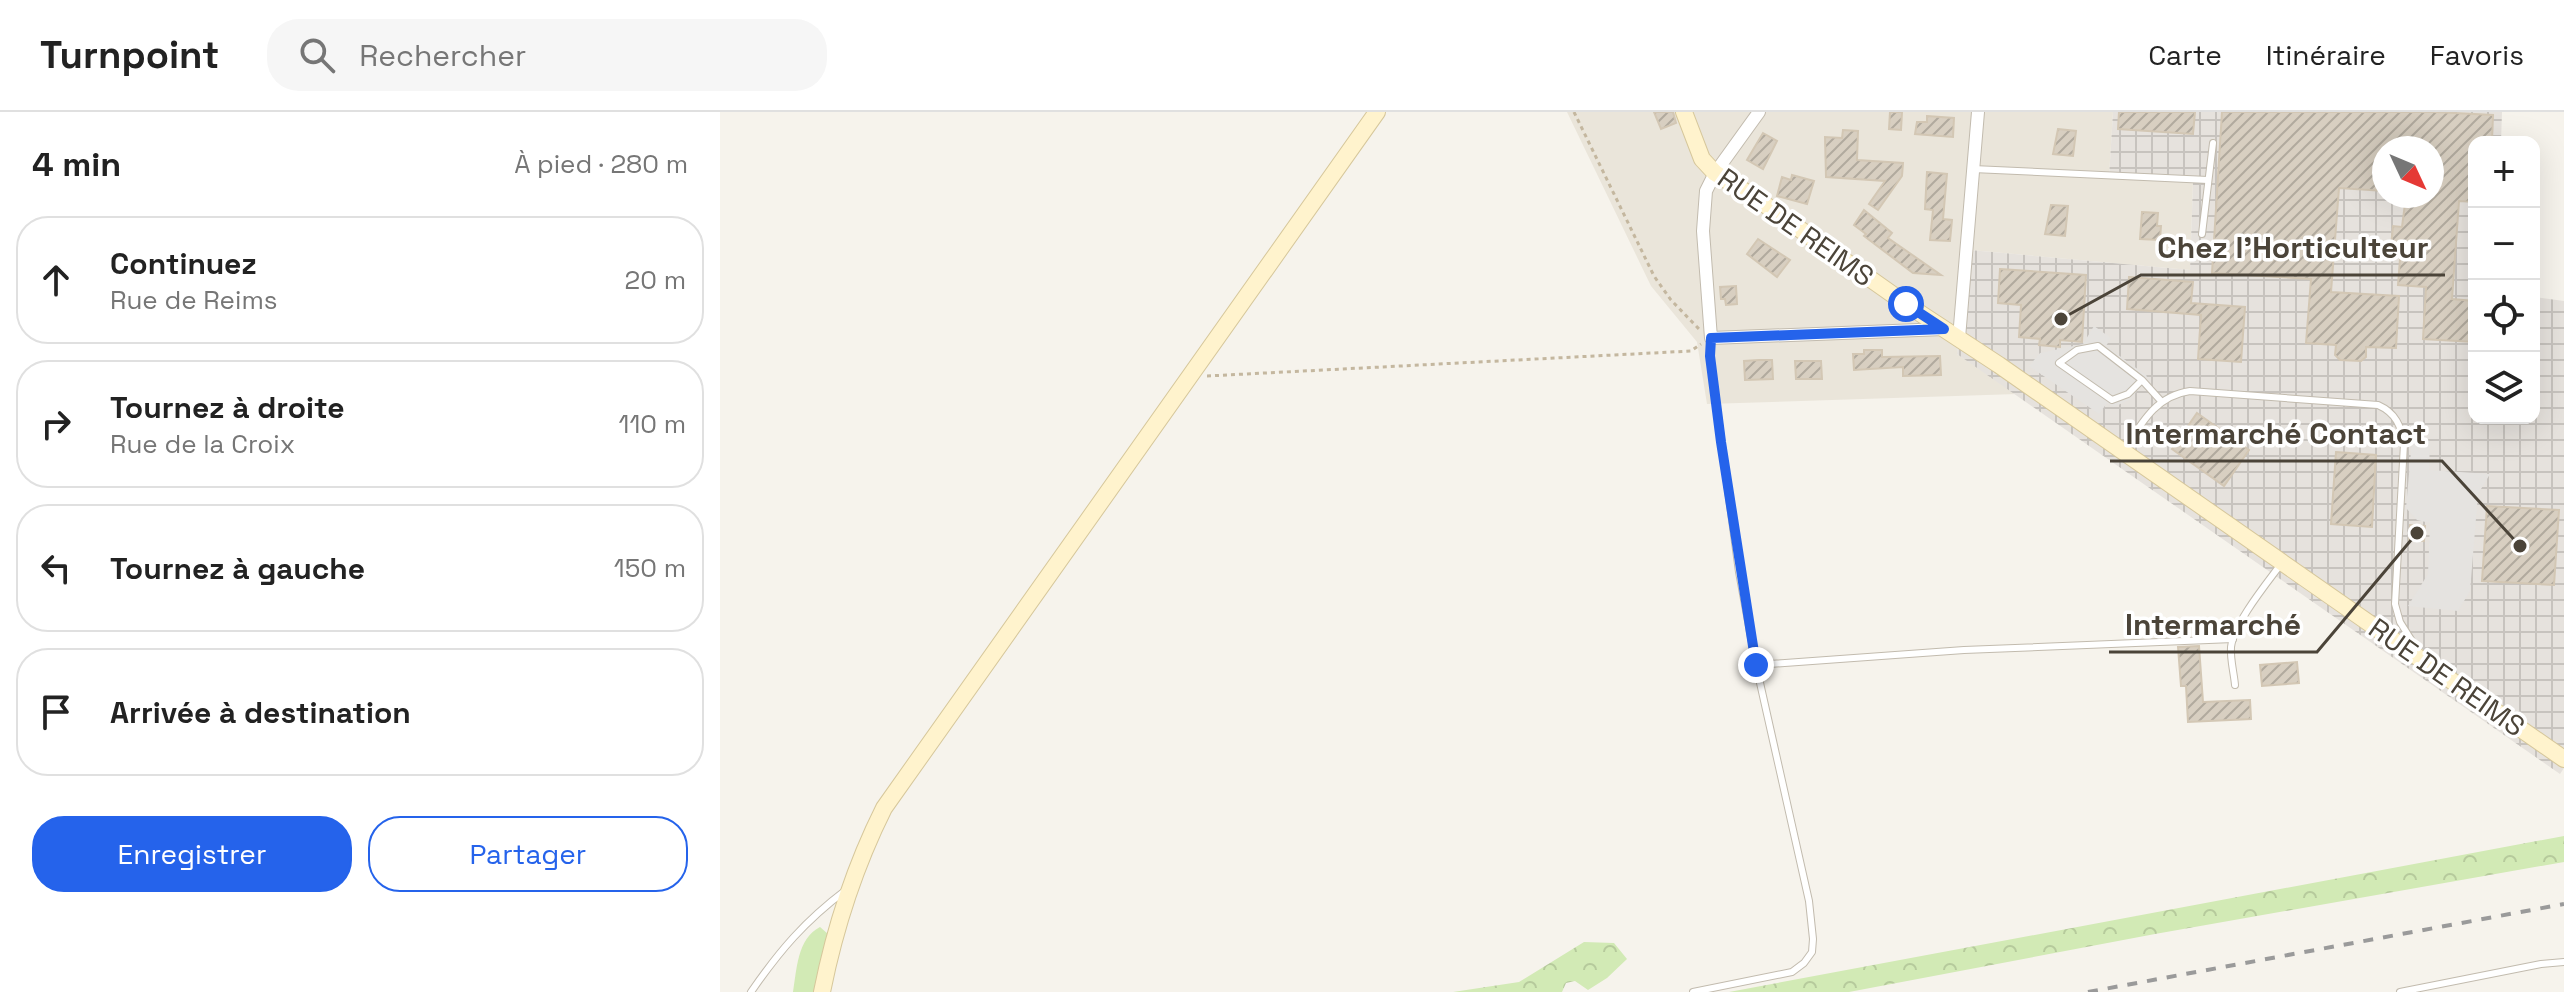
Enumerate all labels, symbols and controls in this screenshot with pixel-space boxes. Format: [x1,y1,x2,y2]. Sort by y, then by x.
search box [267,19,827,91]
text: Turnpoint [40,31,219,79]
icon: search [295,33,339,77]
text: Rechercher [359,36,526,75]
text: Carte [2148,37,2222,73]
text: Itinéraire [2266,37,2386,73]
text: Favoris [2430,37,2524,73]
north arrow [2372,136,2444,208]
map controls [2468,136,2540,424]
button: + [2468,136,2540,208]
text: 4 min [32,143,121,186]
text: À pied · 280 m [514,147,688,181]
street label: RUE DE REIMS [1711,160,1881,294]
button: − [2468,208,2540,280]
callout: Chez l'Horticulteur [2141,221,2445,275]
text: Chez l'Horticulteur [2157,228,2429,267]
text: Continuez [110,244,257,283]
icon: ahead [34,258,78,302]
text: 20 m [625,263,686,297]
button: locate [2468,280,2540,352]
text: Rue de Reims [110,283,277,317]
route start [1888,286,1924,322]
button: layers [2468,352,2540,424]
text: Tournez à droite [110,388,344,427]
icon: right [34,402,78,446]
text: 110 m [619,407,686,441]
callout: Intermarché Contact [2110,407,2442,461]
text: Intermarché Contact [2126,414,2426,453]
text: Rue de la Croix [110,427,295,461]
icon: left [34,546,78,590]
text: Tournez à gauche [110,549,365,588]
text: 150 m [614,551,686,585]
callout: Intermarché [2109,598,2317,652]
text: Intermarché [2125,605,2301,644]
street label: RUE DE REIMS [2362,610,2532,744]
route end [1738,647,1774,683]
icon: arrive [34,690,78,734]
text: Arrivée à destination [110,693,411,732]
button: Enregistrer [32,816,352,892]
button: Partager [368,816,688,892]

